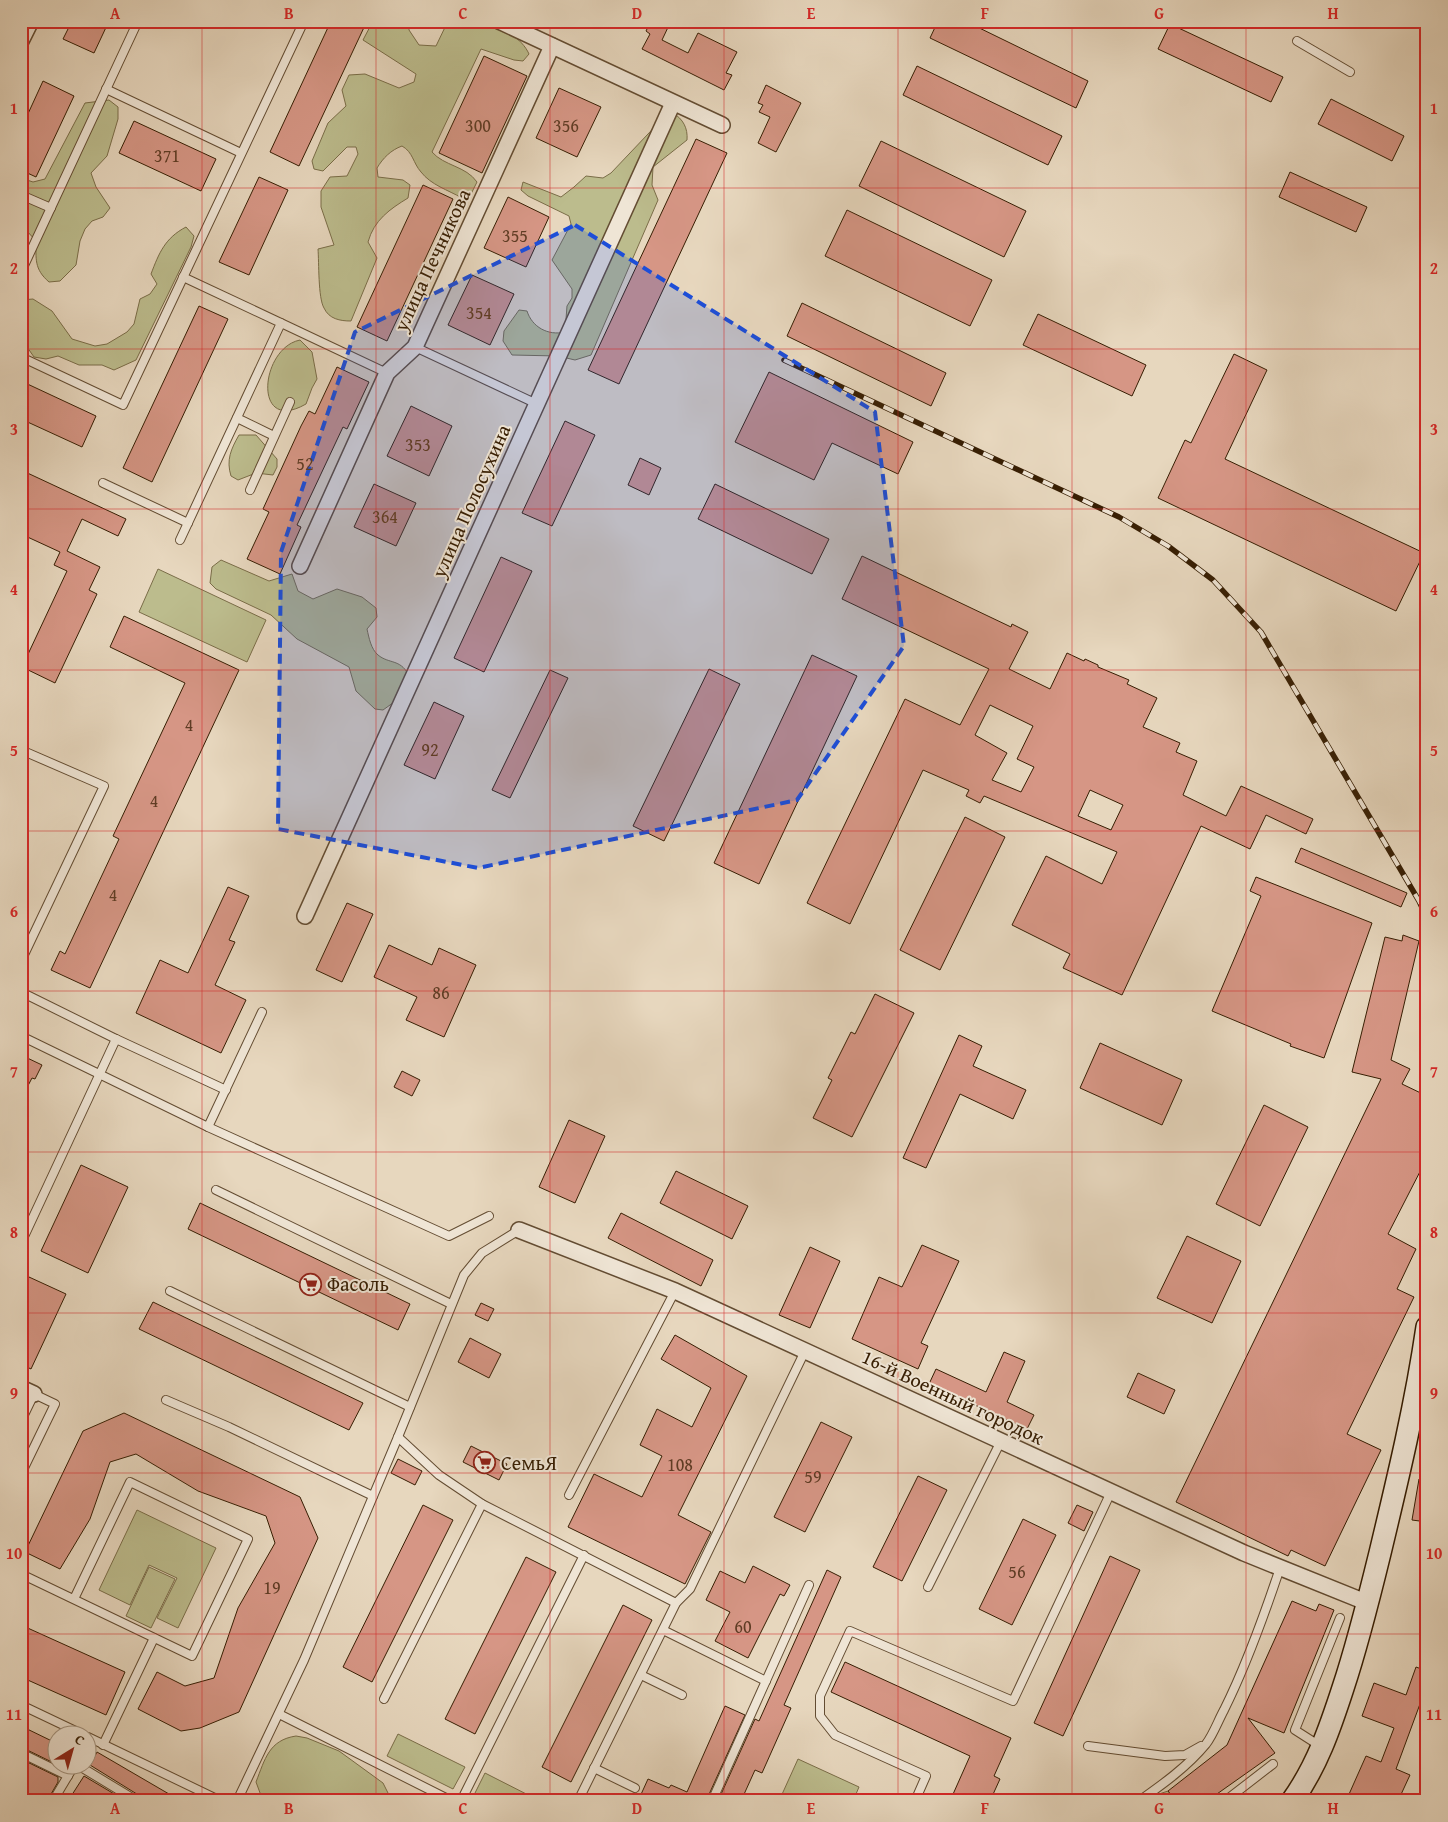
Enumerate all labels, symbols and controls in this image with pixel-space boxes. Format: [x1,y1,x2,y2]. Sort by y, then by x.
text: A [110,1,121,25]
text: B [284,1,294,25]
text: C [458,1,468,25]
text: D [632,1,642,25]
text: E [807,1,816,25]
text: F [981,1,989,25]
text: G [1154,1,1164,25]
text: H [1327,1,1339,25]
text: 1 [10,96,18,120]
text: 1 [1430,96,1438,120]
house number: 300 [465,112,491,139]
house number: 356 [553,112,579,139]
house number: 371 [154,142,180,169]
street label: улица Печникова [385,183,478,337]
house number: 355 [502,222,528,249]
text: 2 [10,256,18,280]
text: 2 [1430,256,1438,280]
house number: 354 [466,299,492,326]
text: 3 [10,417,18,441]
text: 3 [1430,417,1438,441]
street label: улица Полосухина [423,419,518,583]
house number: 353 [405,431,431,458]
house number: 52 [296,450,314,477]
house number: 364 [372,503,398,530]
text: 4 [10,577,18,601]
text: 4 [1430,577,1438,601]
house number: 4 [185,711,193,738]
house number: 92 [421,736,439,763]
text: 5 [10,738,18,762]
text: 5 [1430,738,1438,762]
house number: 4 [150,787,158,814]
house number: 4 [109,881,117,908]
text: 6 [10,899,18,923]
text: 6 [1430,899,1438,923]
house number: 86 [432,979,450,1006]
text: 7 [10,1059,18,1083]
text: 7 [1430,1059,1438,1083]
text: 8 [10,1220,18,1244]
text: 8 [1430,1220,1438,1244]
place label: Фасоль [327,1269,389,1298]
supermarket icon: Фасоль [299,1272,323,1296]
street label: 16-й Военный городок [857,1342,1050,1452]
text: 9 [10,1381,18,1405]
text: 9 [1430,1381,1438,1405]
place label: СемьЯ [501,1448,557,1477]
supermarket icon: СемьЯ [473,1451,497,1475]
house number: 108 [667,1451,693,1478]
house number: 59 [804,1463,822,1490]
text: 10 [6,1541,22,1565]
text: 10 [1426,1541,1442,1565]
house number: 56 [1008,1558,1026,1585]
house number: 19 [263,1574,281,1601]
house number: 60 [734,1613,752,1640]
text: 11 [6,1702,22,1726]
text: 11 [1426,1702,1442,1726]
north arrow [48,1724,98,1774]
text: С [71,1729,89,1750]
text: A [110,1796,121,1820]
text: B [284,1796,294,1820]
text: C [458,1796,468,1820]
text: D [632,1796,642,1820]
text: E [807,1796,816,1820]
text: F [981,1796,989,1820]
text: G [1154,1796,1164,1820]
text: H [1327,1796,1339,1820]

